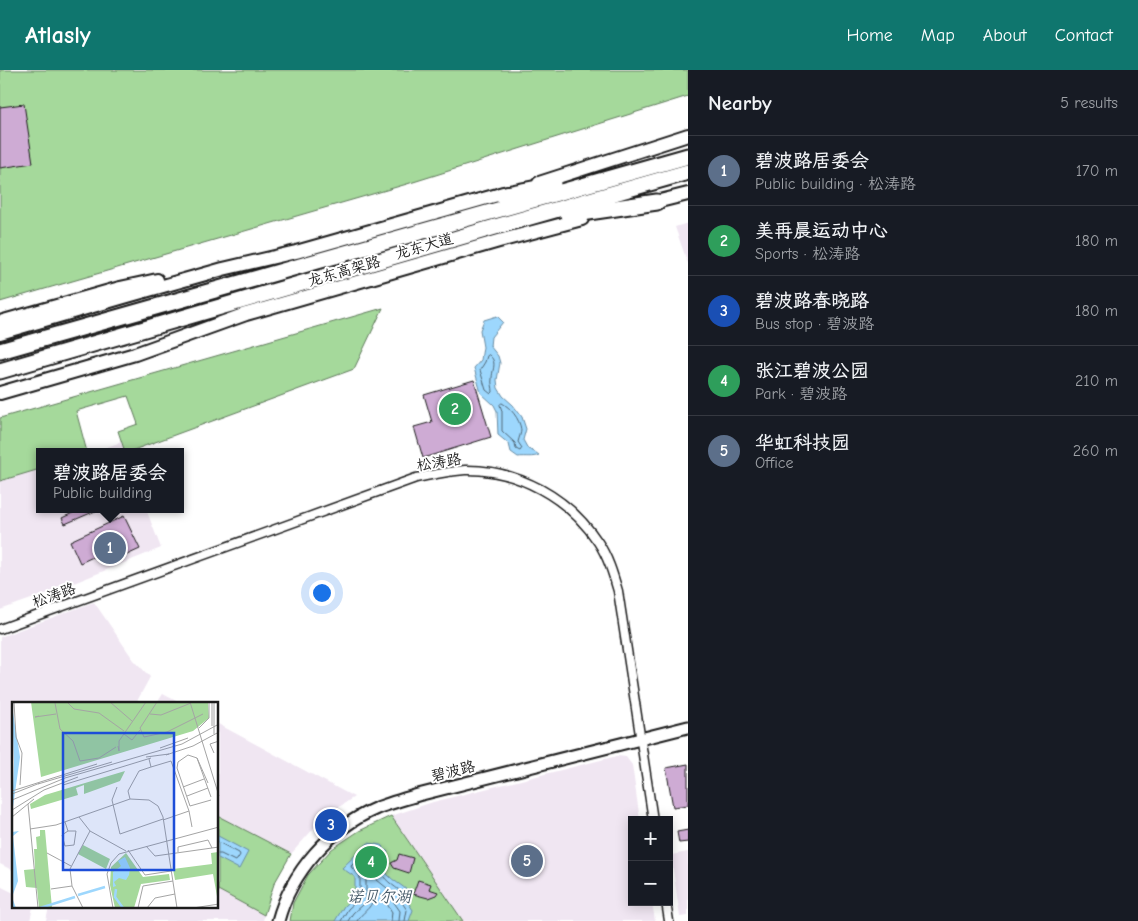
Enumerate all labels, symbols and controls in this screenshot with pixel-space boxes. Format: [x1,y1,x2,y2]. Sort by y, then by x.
text: Atlasly [25,21,91,49]
text: Home [846,25,893,46]
text: Map [921,25,955,46]
text: About [983,25,1027,46]
text: Contact [1055,25,1113,46]
text: Nearby [708,91,772,115]
text: 5 results [1060,94,1118,112]
text: 碧波路居委会 [755,150,869,172]
text: 1 [721,162,727,180]
text: 170 m [1076,162,1118,180]
text: Public building · 松涛路 [755,175,916,193]
text: 美再晨运动中心 [755,220,888,242]
street label: 龙东大道 [393,229,455,263]
text: 2 [720,232,728,250]
text: 180 m [1075,232,1118,250]
text: Sports · 松涛路 [755,245,860,263]
street label: 龙东高架路 [305,252,383,290]
text: 碧波路春晓路 [755,290,869,312]
text: 3 [720,302,728,320]
text: 180 m [1075,302,1118,320]
text: Bus stop · 碧波路 [755,315,874,333]
text: 张江碧波公园 [755,360,869,382]
text: 4 [720,372,728,390]
text: 210 m [1075,372,1118,390]
text: Park · 碧波路 [755,385,847,403]
pin: 2 [439,390,471,428]
text: 华虹科技园 [755,432,850,454]
text: 5 [720,442,728,460]
text: 260 m [1073,442,1118,460]
popup [36,448,184,513]
street label: 松涛路 [415,450,463,474]
text: Office [755,454,794,472]
text: 碧波路居委会 [53,462,167,484]
text: Public building [53,484,152,502]
pin: 1 [94,529,126,567]
street label: 松涛路 [30,579,78,611]
your location [309,580,335,606]
inset map [12,702,219,908]
street label: 碧波路 [429,757,477,785]
pin: 3 [315,806,347,844]
map controls [628,816,673,906]
button: + [628,816,673,861]
pin: 5 [511,842,543,880]
pin: 4 [355,843,387,881]
button: − [628,861,673,906]
water label: 诺贝尔湖 [347,888,413,906]

